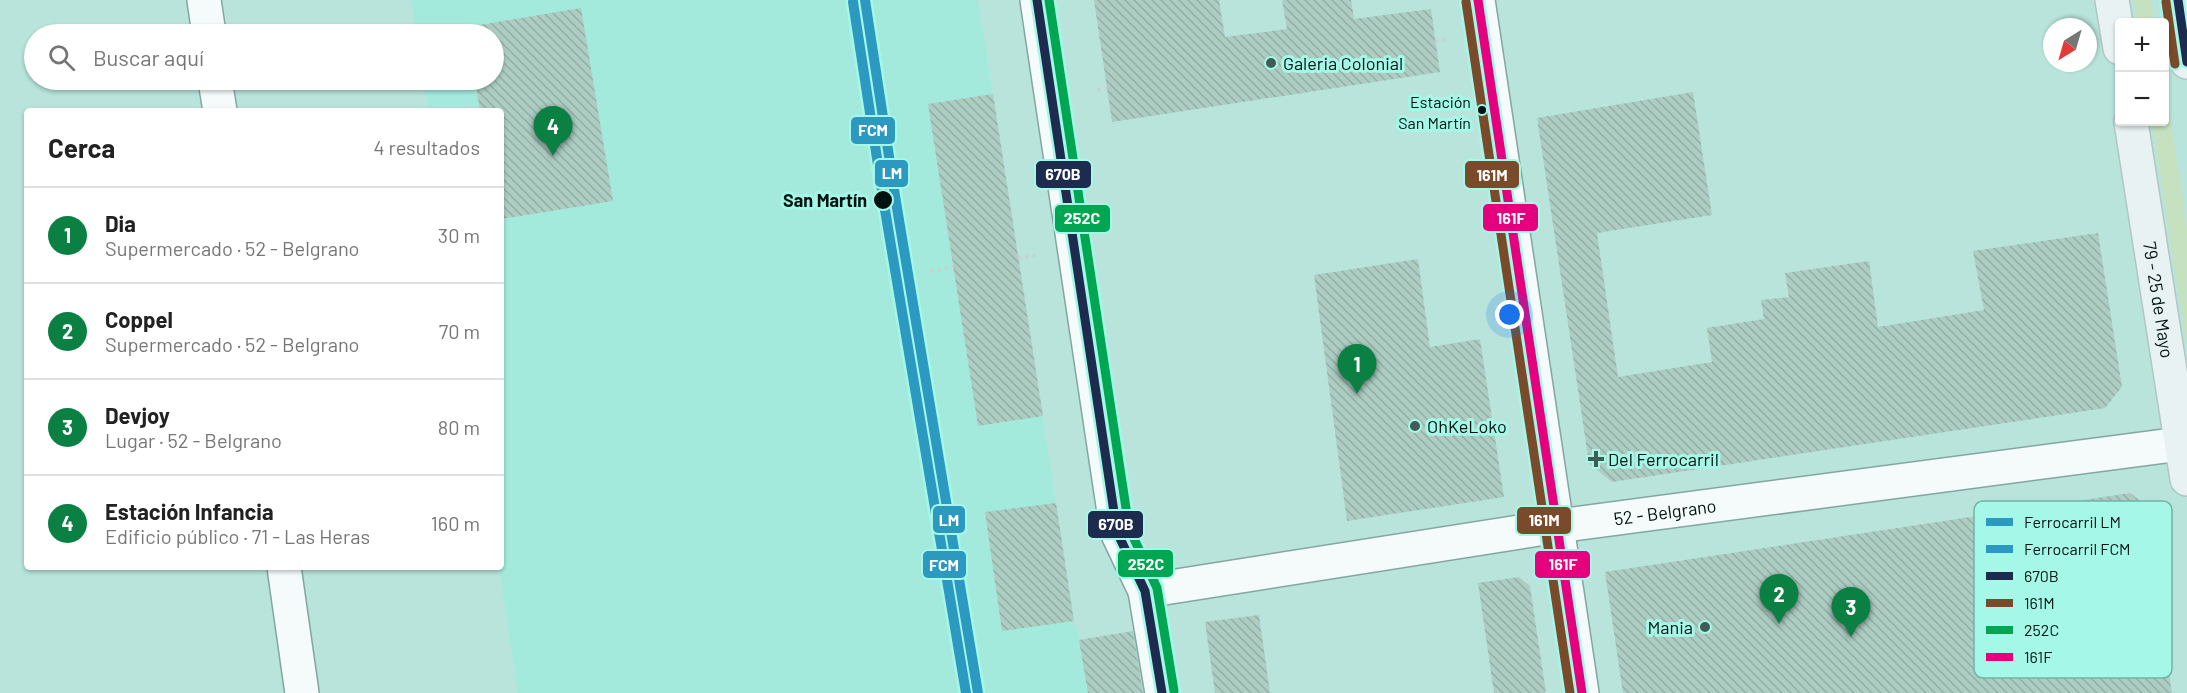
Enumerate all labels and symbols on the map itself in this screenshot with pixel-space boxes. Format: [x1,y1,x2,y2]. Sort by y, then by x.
north arrow [2043,18,2097,72]
place label: Galeria Colonial [1283,52,1403,74]
marker: Galeria Colonial [1264,56,1278,70]
place label: Estación San Martín [1398,92,1471,132]
marker: Estación San Martín [1476,104,1488,116]
pin: 4 [534,106,572,156]
line badge: FCM [850,116,896,145]
text: FCM [858,120,888,139]
line badge: LM [874,159,909,188]
line badge: 670B [1035,160,1092,189]
line badge: 161M [1464,160,1520,189]
text: LM [882,163,902,182]
text: 670B [1045,164,1081,183]
text: 161M [1476,165,1508,184]
place label: San Martín [783,189,867,211]
marker: San Martín [872,189,894,211]
line badge: 161F [1482,203,1539,232]
line badge: 252C [1054,204,1111,233]
text: 252C [1064,208,1100,227]
text: 161F [1497,208,1525,227]
street label: 79 - 25 de Mayo [2139,240,2179,360]
your location [1495,300,1524,329]
pin: 1 [1338,344,1376,394]
place label: OhKeLoko [1427,415,1507,437]
marker: OhKeLoko [1408,419,1422,433]
place label: Del Ferrocarril [1608,448,1719,470]
marker: Del Ferrocarril [1589,452,1603,466]
street label: 52 - Belgrano [1612,494,1718,530]
legend [1974,501,2172,678]
line badge: LM [932,505,966,534]
line badge: 161M [1516,506,1572,535]
text: LM [939,510,959,529]
line badge: 670B [1087,510,1144,539]
text: 161M [1528,510,1560,529]
text: Ferrocarril LM [2024,512,2121,531]
text: 670B [1098,514,1134,533]
text: Ferrocarril FCM [2024,539,2131,558]
line badge: 252C [1117,549,1174,578]
line badge: FCM [922,550,967,579]
line badge: 161F [1534,550,1591,579]
text: 252C [1128,554,1164,573]
text: 161F [1549,554,1577,573]
text: FCM [929,555,959,574]
text: 670B [2024,566,2059,585]
pin: 2 [1760,574,1798,624]
pin: 3 [1832,588,1870,637]
text: 161M [2024,593,2055,612]
place label: Mania [1647,616,1693,638]
marker: Mania [1698,620,1712,634]
text: 252C [2024,620,2059,639]
text: 161F [2024,647,2052,666]

